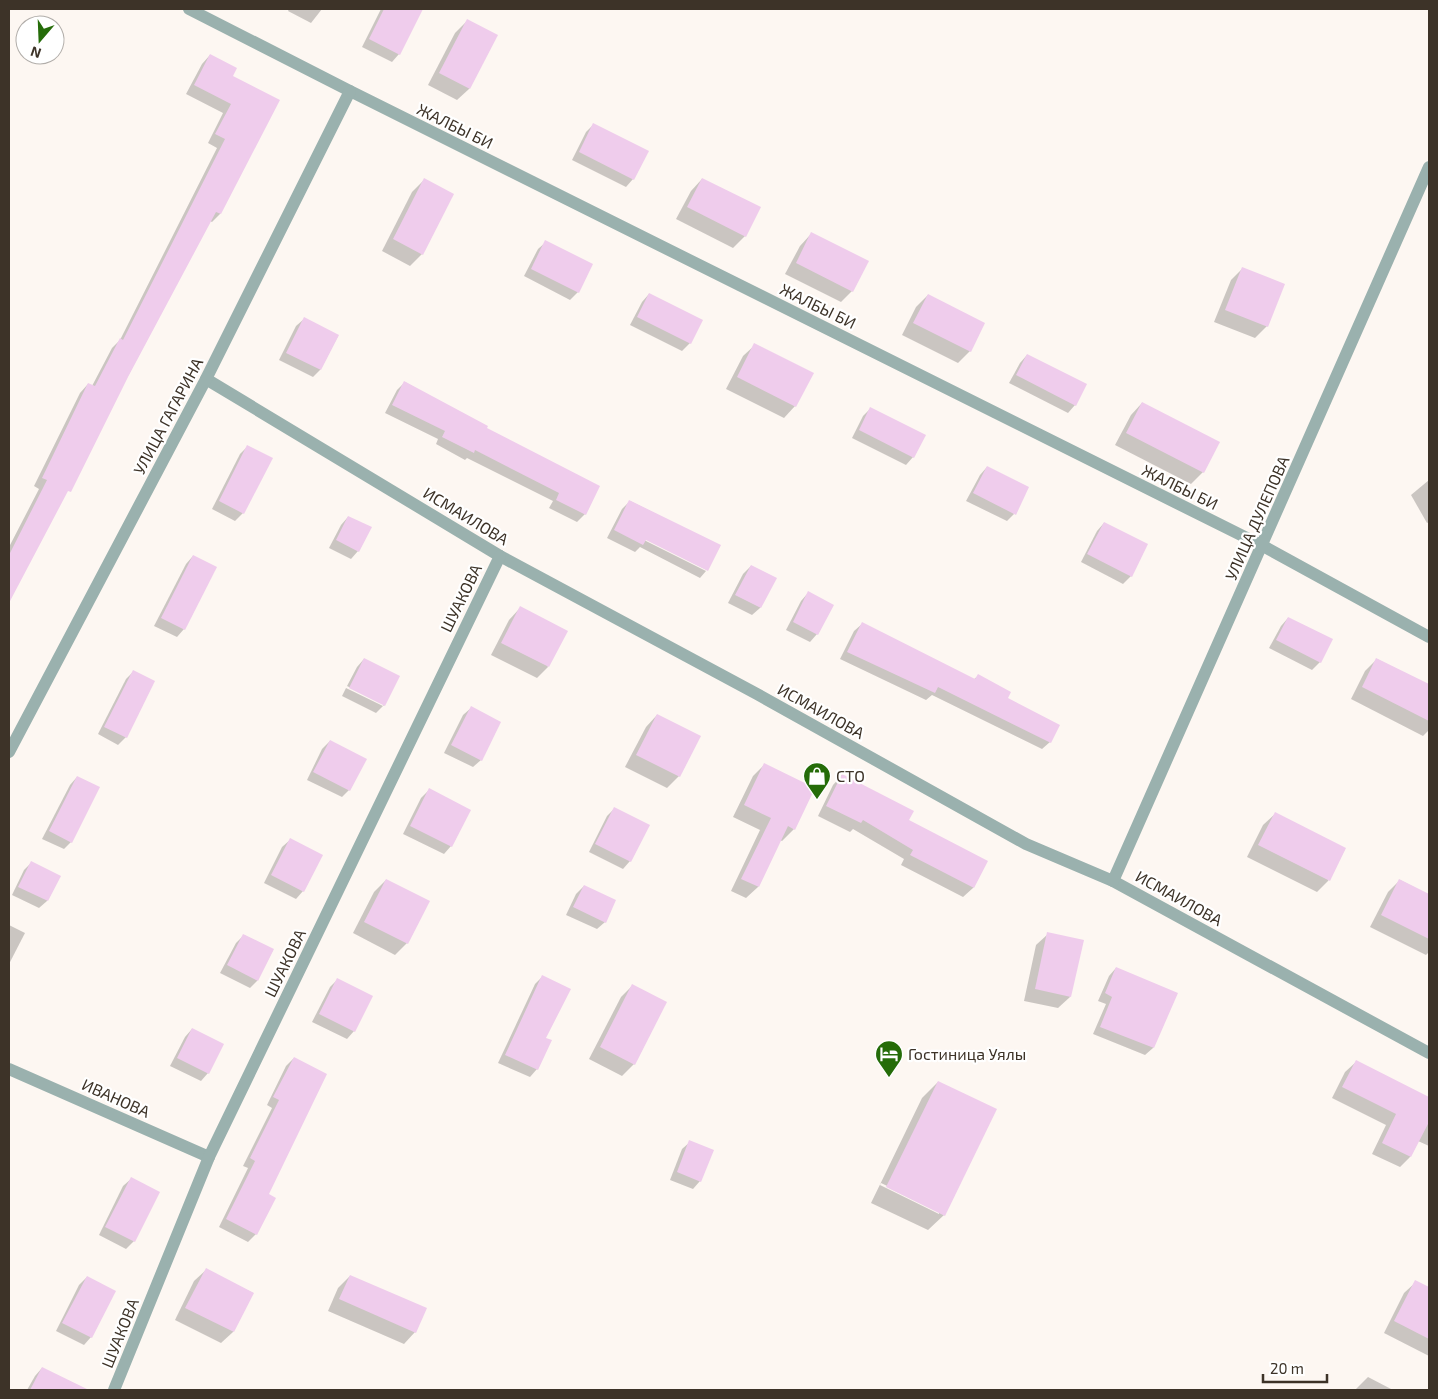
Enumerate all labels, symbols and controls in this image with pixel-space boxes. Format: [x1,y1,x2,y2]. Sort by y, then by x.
north arrow [15,15,65,65]
text: N [28,43,43,62]
street label: ЖАЛБЫ БИ [414,99,496,152]
street label: ЖАЛБЫ БИ [777,279,859,332]
street label: УЛИЦА ГАГАРИНА [129,354,206,477]
street label: УЛИЦА ДУЛЕПОВА [1221,453,1293,583]
street label: ЖАЛБЫ БИ [1139,460,1221,513]
street label: ИСМАИЛОВА [420,483,512,549]
street label: ШУАКОВА [436,561,485,635]
street label: ИСМАИЛОВА [775,679,868,742]
shop icon: СТО [802,761,832,800]
place label: СТО [836,766,865,785]
street label: ИСМАИЛОВА [1133,866,1226,929]
street label: ШУАКОВА [260,926,309,1000]
hotel icon: Гостиница Уялы [874,1039,904,1078]
place label: Гостиница Уялы [908,1044,1026,1063]
street label: ИВАНОВА [79,1074,153,1121]
street label: ШУАКОВА [97,1295,142,1370]
scale bar [1263,1352,1327,1384]
text: 20 m [1270,1359,1304,1377]

